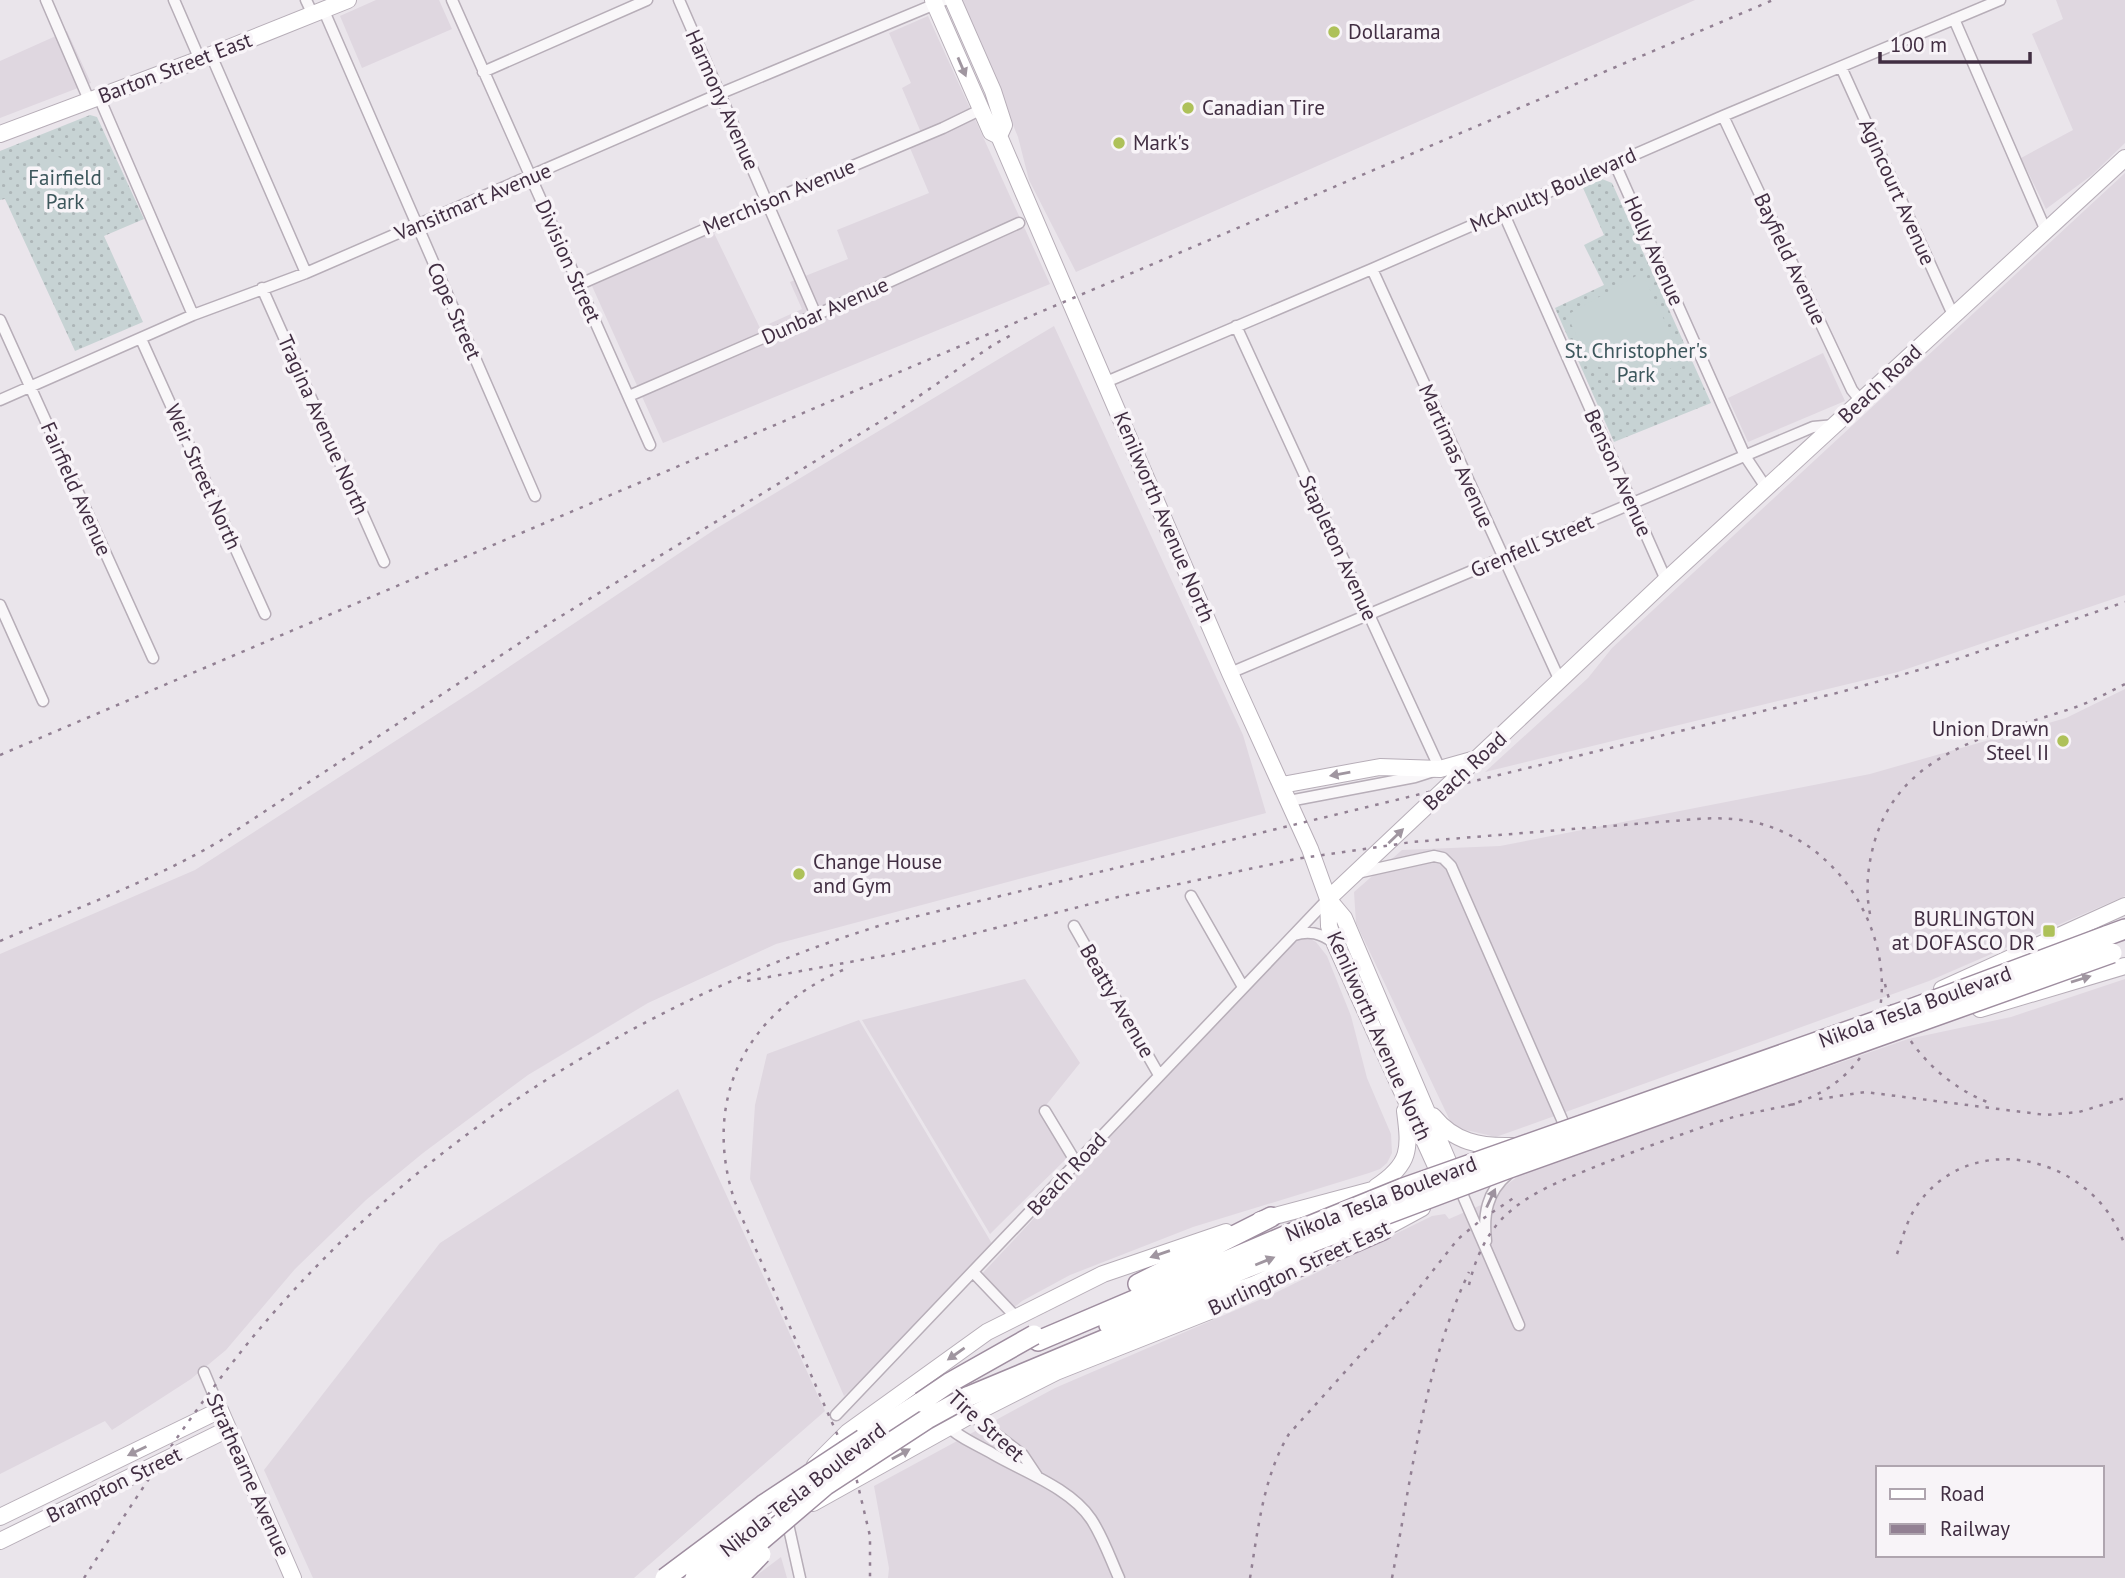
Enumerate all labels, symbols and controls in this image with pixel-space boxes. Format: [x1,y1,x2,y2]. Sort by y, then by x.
place label: Dollarama [1348,18,1441,45]
scale bar [1880,21,2030,65]
marker: Dollarama [1326,24,1342,40]
street label: Harmony Avenue [679,25,766,174]
street label: Barton Street East [94,26,256,109]
text: 100 m [1890,31,1947,58]
one-way arrow [956,56,967,77]
place label: Canadian Tire [1202,94,1325,121]
marker: Canadian Tire [1180,100,1196,116]
street label: Agincourt Avenue [1853,114,1942,269]
place label: Mark's [1133,129,1189,156]
marker: Mark's [1111,135,1127,151]
street label: McAnulty Boulevard [1465,141,1640,238]
street label: Merchison Avenue [698,152,859,241]
street label: Vansitmart Avenue [390,156,555,247]
park label: Fairfield Park [28,164,102,215]
street label: Bayfield Avenue [1748,189,1833,329]
street label: Holly Avenue [1618,192,1691,310]
street label: Division Street [529,195,608,326]
street label: Cope Street [421,258,488,364]
street label: Dunbar Avenue [757,271,892,351]
street label: Tragina Avenue North [272,331,375,519]
park label: St. Christopher's Park [1564,337,1708,388]
street label: Beach Road [1832,338,1927,429]
street label: Martimas Avenue [1413,380,1500,532]
street label: Weir Street North [159,400,248,554]
street label: Benson Avenue [1578,405,1659,541]
street label: Kenilworth Avenue North [1108,407,1221,626]
street label: Fairfield Avenue [35,418,118,560]
street label: Stapleton Avenue [1293,471,1384,625]
street label: Grenfell Street [1466,508,1597,584]
place label: Union Drawn Steel II [1932,715,2049,766]
street label: Beach Road [1417,725,1512,816]
marker: Union Drawn Steel II [2055,733,2071,749]
one-way arrow [1328,769,1350,780]
one-way arrow [1387,829,1404,845]
place label: Change House and Gym [813,848,942,899]
marker: Change House and Gym [791,866,807,882]
place label: BURLINGTON at DOFASCO DR [1892,905,2035,956]
marker: BURLINGTON at DOFASCO DR [2041,923,2057,939]
street label: Kenilworth Avenue North [1321,927,1438,1145]
street label: Beatty Avenue [1074,939,1161,1063]
street label: Nikola Tesla Boulevard [1815,959,2015,1054]
one-way arrow [2071,974,2092,984]
street label: Beach Road [1021,1126,1112,1221]
street label: Nikola Tesla Boulevard [1281,1150,1480,1248]
one-way arrow [1485,1188,1497,1208]
street label: Burlington Street East [1204,1214,1394,1321]
one-way arrow [1149,1249,1170,1260]
one-way arrow [1254,1255,1275,1266]
one-way arrow [947,1347,965,1361]
street label: Tire Street [942,1384,1030,1467]
street label: Strathearne Avenue [200,1389,296,1560]
street label: Nikola Tesla Boulevard [714,1416,891,1563]
street label: Brampton Street [42,1440,186,1529]
one-way arrow [127,1445,147,1457]
one-way arrow [891,1448,911,1460]
legend [1876,1466,2104,1557]
text: Road [1940,1480,1984,1507]
text: Railway [1940,1515,2010,1542]

